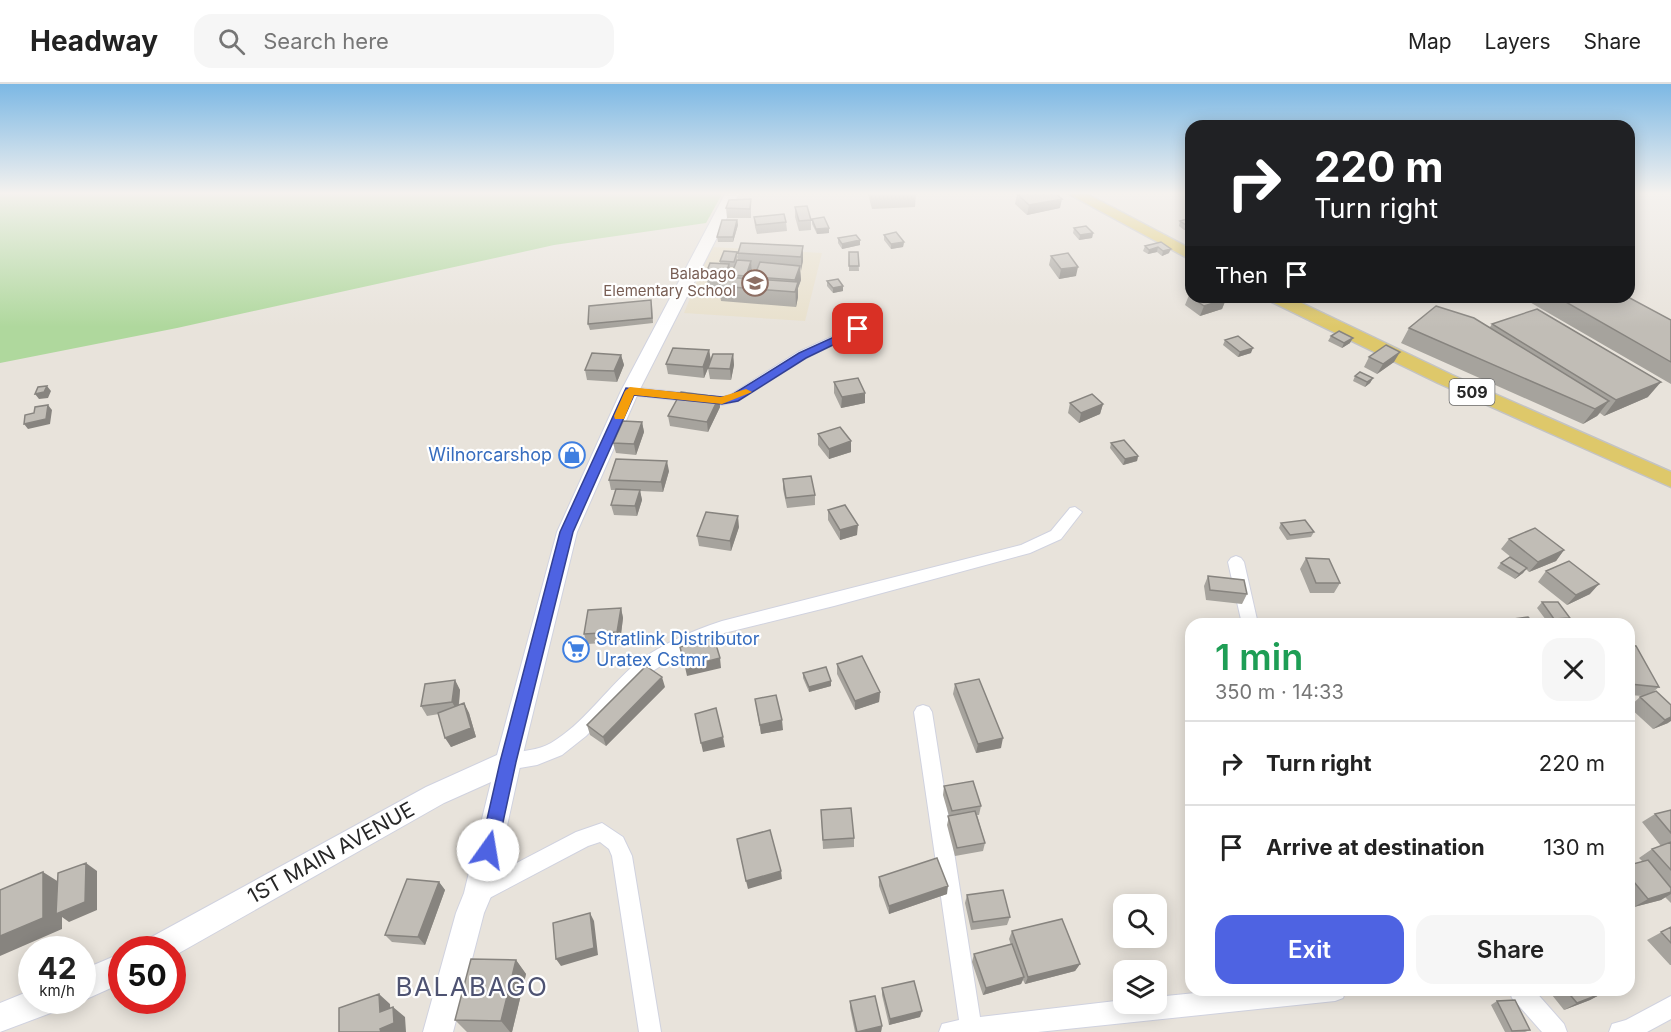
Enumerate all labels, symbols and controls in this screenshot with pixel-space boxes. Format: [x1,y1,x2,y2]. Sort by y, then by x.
search box [194,14,614,68]
text: Headway [30,24,158,58]
icon: search [215,25,248,58]
text: Search here [263,28,389,54]
text: Map [1408,29,1452,54]
text: Layers [1485,29,1551,54]
text: Share [1584,29,1641,54]
text: 220 m [1314,141,1444,192]
icon: right [1215,144,1293,222]
text: Turn right [1314,192,1438,225]
icon: arrive [1280,258,1313,291]
text: Then [1215,262,1268,288]
place label: Balabago Elementary School [603,264,736,300]
school or university icon: Balabago Elementary School [740,268,770,298]
pin [832,303,883,354]
icon: arrive [841,312,874,345]
road number: 509 [1450,379,1494,405]
shop icon: Wilnorcarshop [557,440,587,470]
place label: Wilnorcarshop [428,444,552,465]
place label: Stratlink Distributor Uratex Cstmr [596,628,760,670]
supermarket icon: Stratlink Distributor Uratex Cstmr [561,634,591,664]
text: 1 min [1215,635,1303,679]
button: close [1542,638,1605,701]
text: 350 m · 14:33 [1215,680,1344,704]
icon: right [1215,747,1248,780]
text: Turn right [1266,750,1372,776]
text: 220 m [1539,750,1605,776]
street label: 1ST MAIN AVENUE [243,796,418,909]
position arrow [456,818,520,882]
icon: arrive [1215,831,1248,864]
text: Arrive at destination [1266,834,1485,860]
text: 130 m [1543,834,1605,860]
map controls [1113,894,1167,1014]
button: search [1113,894,1167,948]
button: Exit [1215,915,1404,984]
button: Share [1416,915,1605,984]
speed limit sign: 50 [108,936,186,1014]
text: 42 [37,950,77,986]
button: layers [1113,960,1167,1014]
district label: BALABAGO [396,971,548,1002]
text: km/h [39,981,75,1000]

